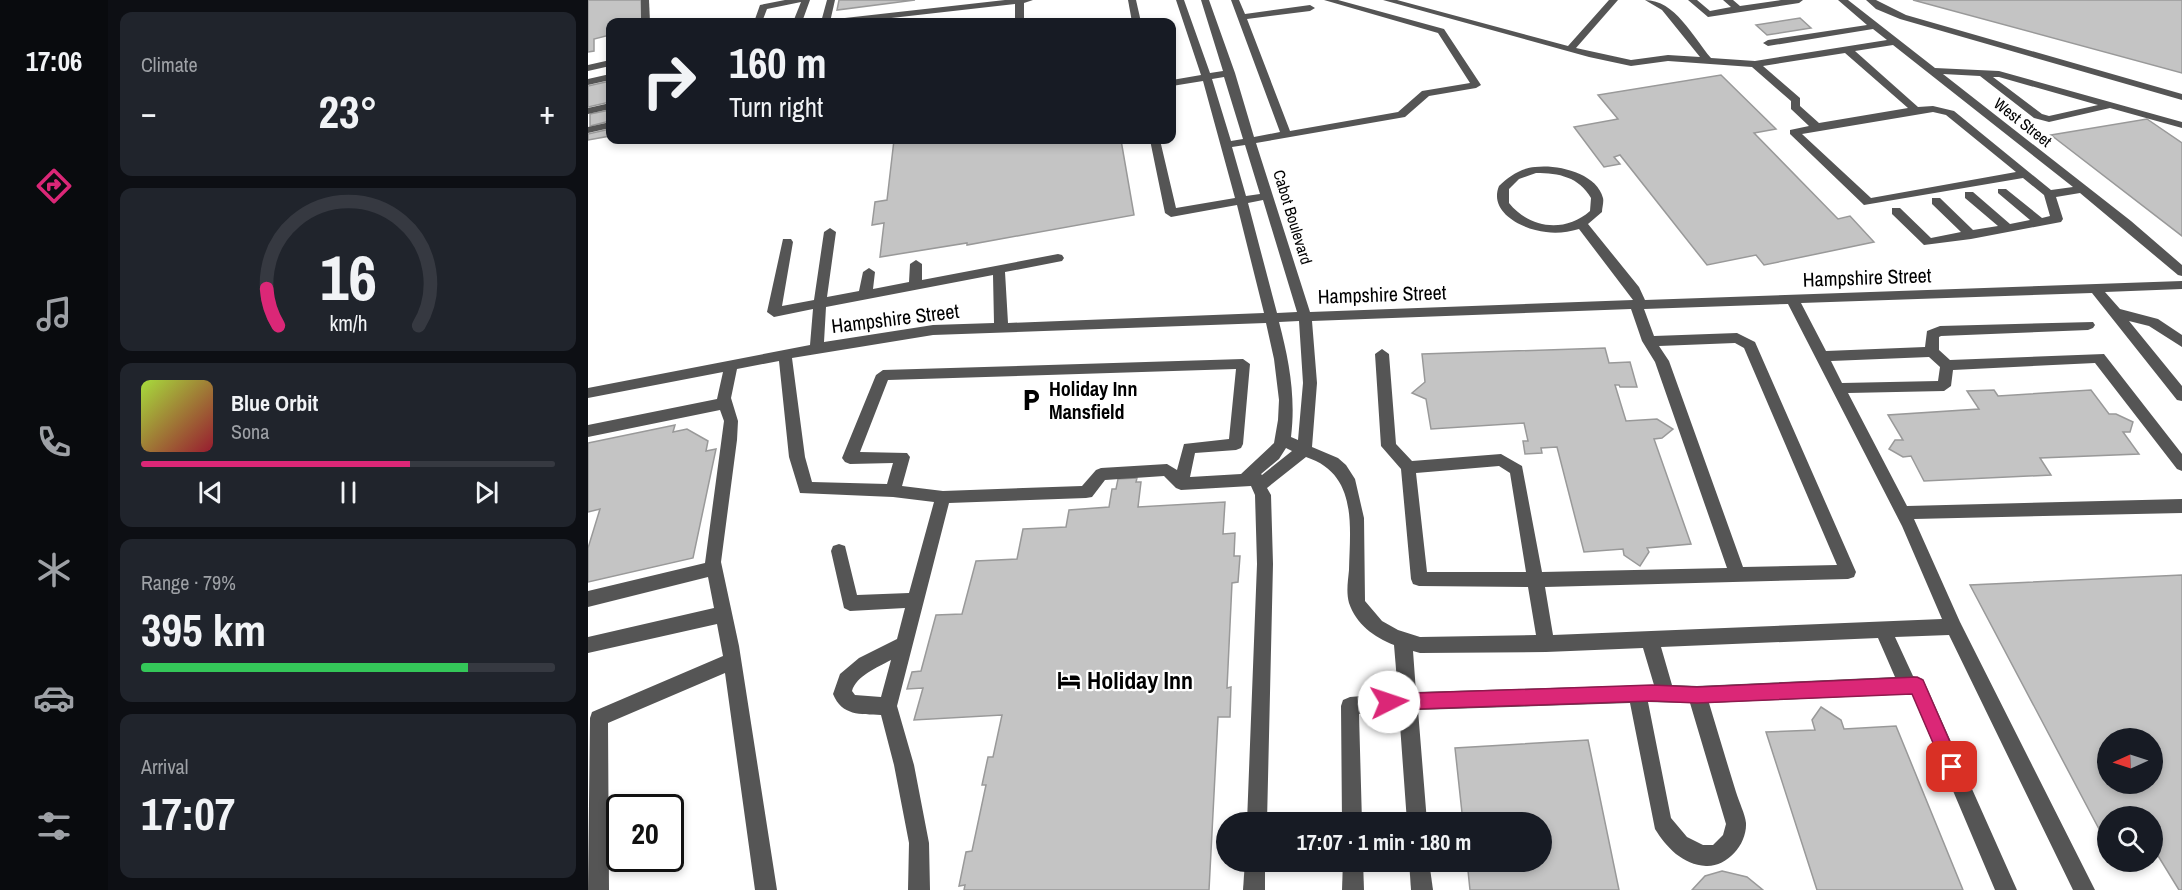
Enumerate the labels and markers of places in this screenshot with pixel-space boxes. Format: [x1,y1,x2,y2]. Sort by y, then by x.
place label: Holiday Inn Mansfield [1049,375,1137,425]
parking icon: Holiday Inn Mansfield [1018,387,1044,413]
place label: Holiday Inn [1087,664,1193,696]
hotel icon: Holiday Inn [1056,667,1082,693]
pin [1926,741,1977,792]

